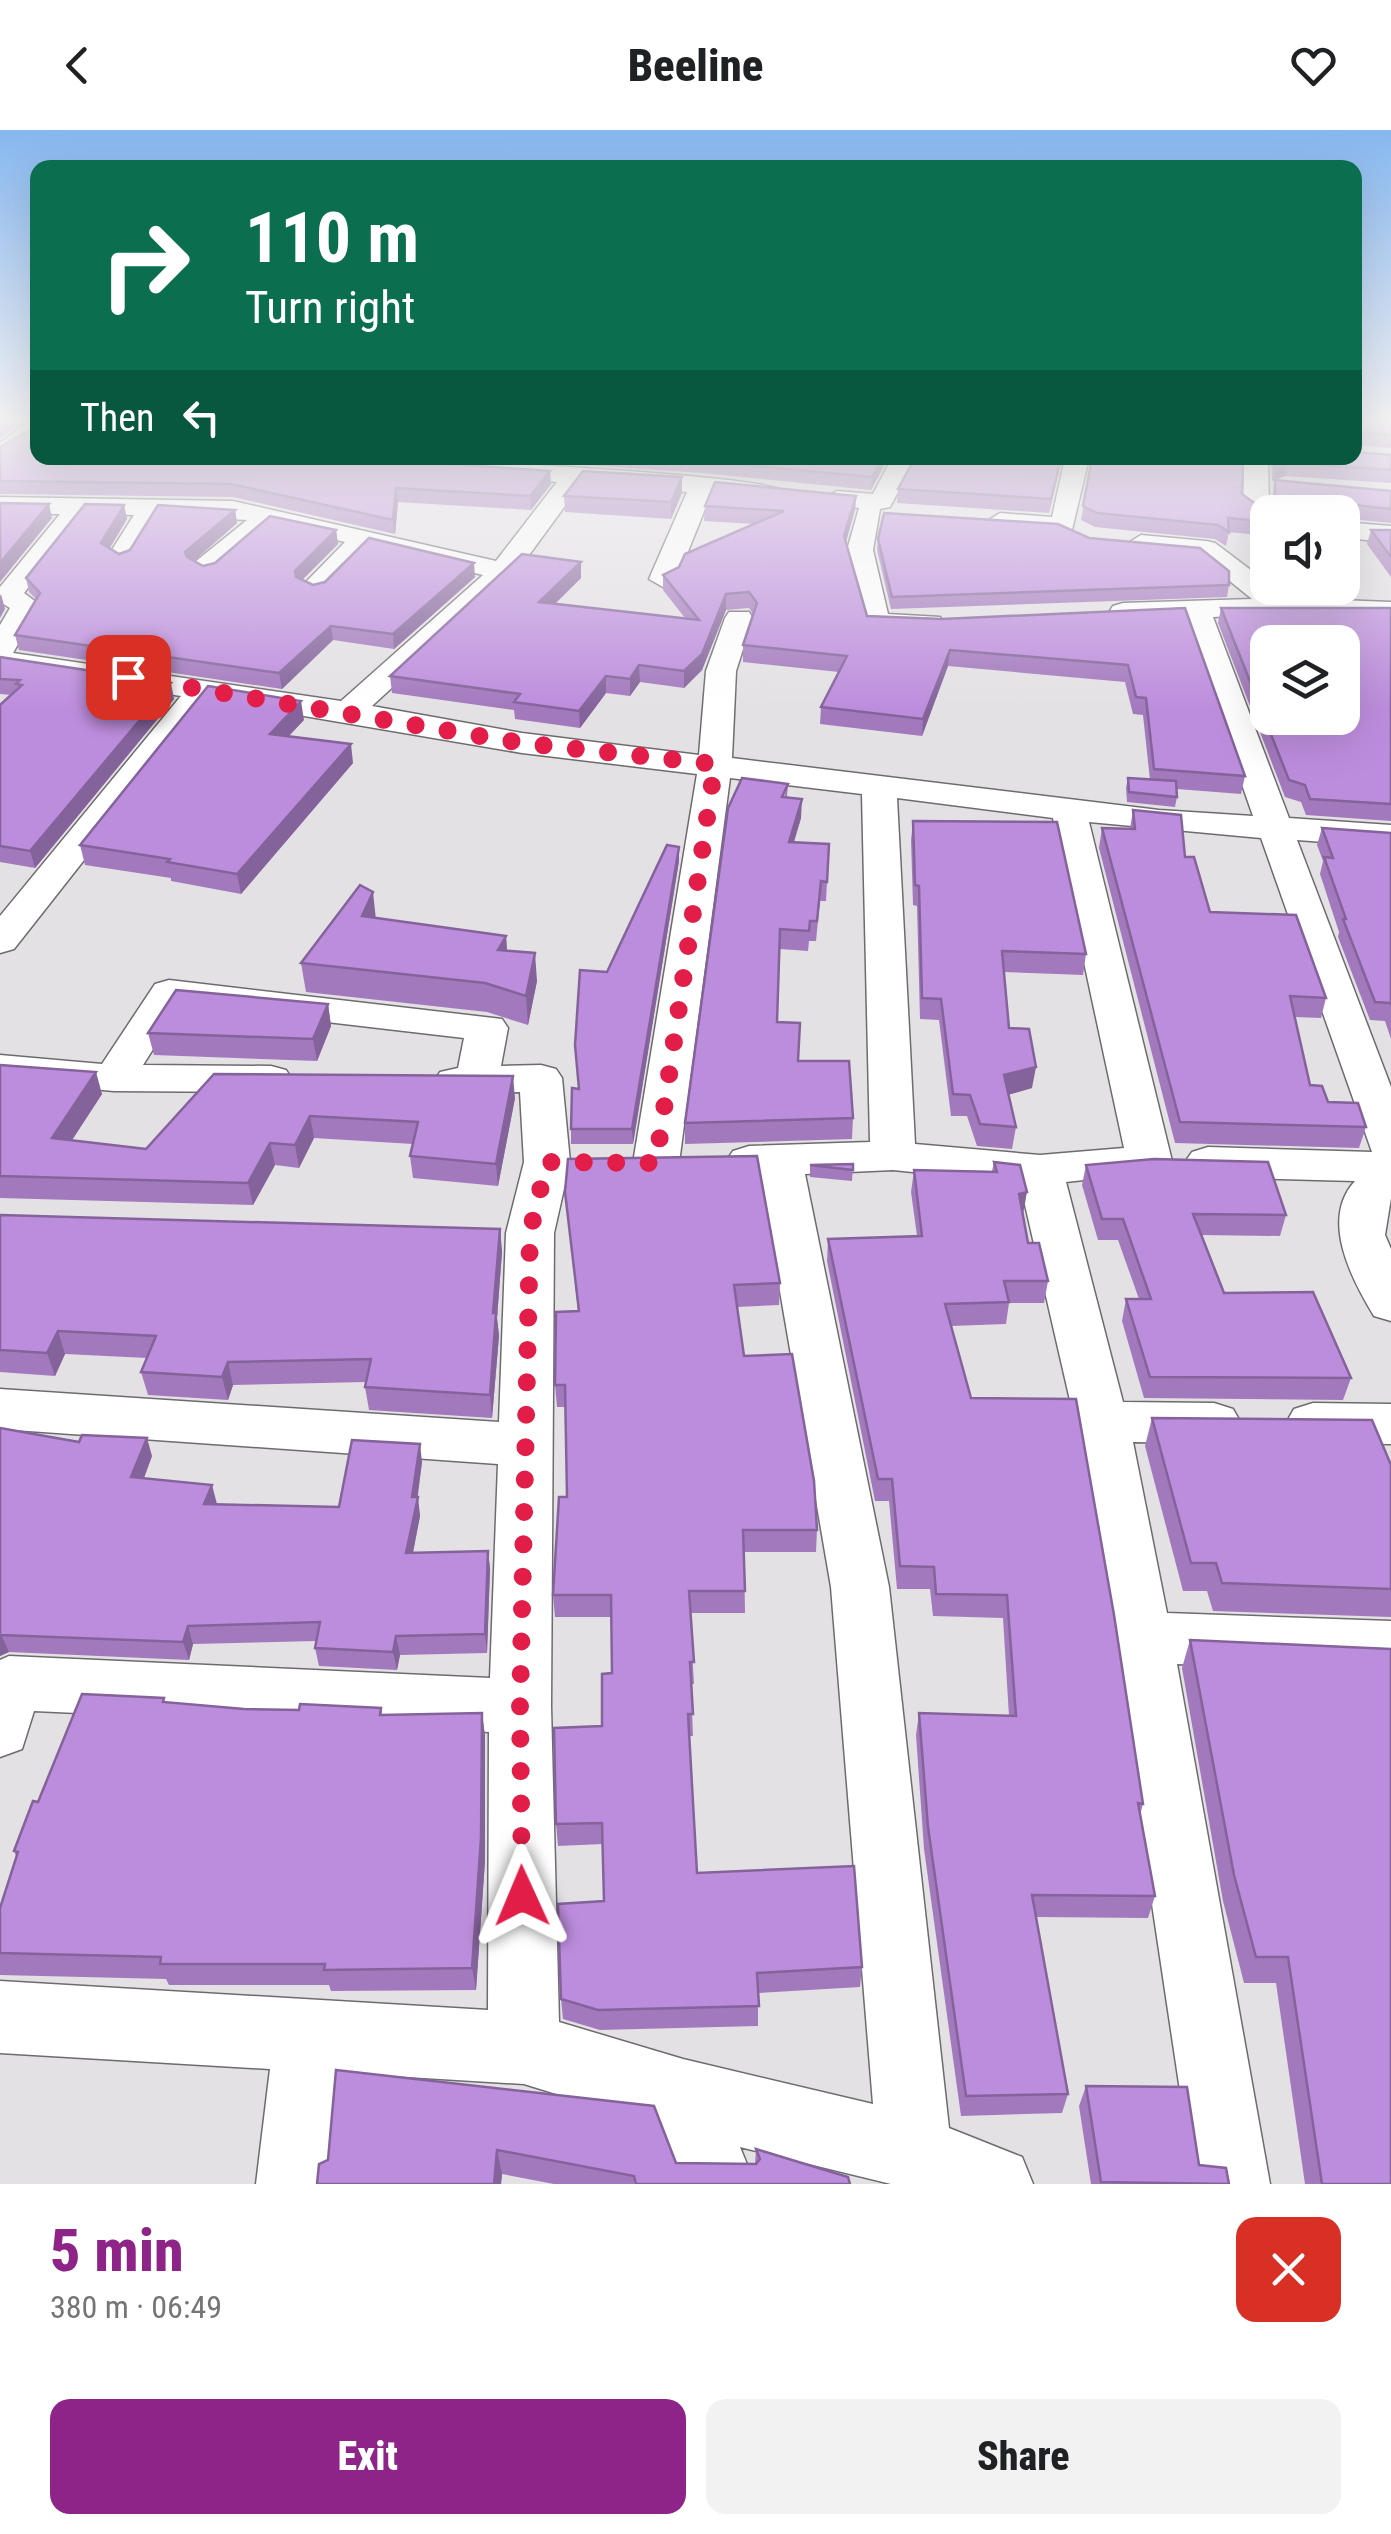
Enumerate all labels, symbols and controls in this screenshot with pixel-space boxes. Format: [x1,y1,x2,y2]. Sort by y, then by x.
icon: back [50,38,105,93]
icon: heart [1286,38,1341,93]
text: Beeline [628,39,763,92]
text: 110 m [245,197,419,279]
icon: right [80,200,210,330]
text: Turn right [245,281,415,334]
icon: left [174,390,229,445]
text: Then [80,396,154,440]
map controls [1250,495,1360,735]
button: sound [1250,495,1360,605]
button: layers [1250,625,1360,735]
pin [86,635,171,720]
icon: arrive [101,650,156,705]
position arrow [470,1844,574,1948]
text: 5 min [50,2215,184,2286]
button: close [1236,2217,1341,2322]
text: 380 m · 06:49 [50,2288,222,2326]
button: Exit [50,2399,686,2514]
button: Share [706,2399,1341,2514]

